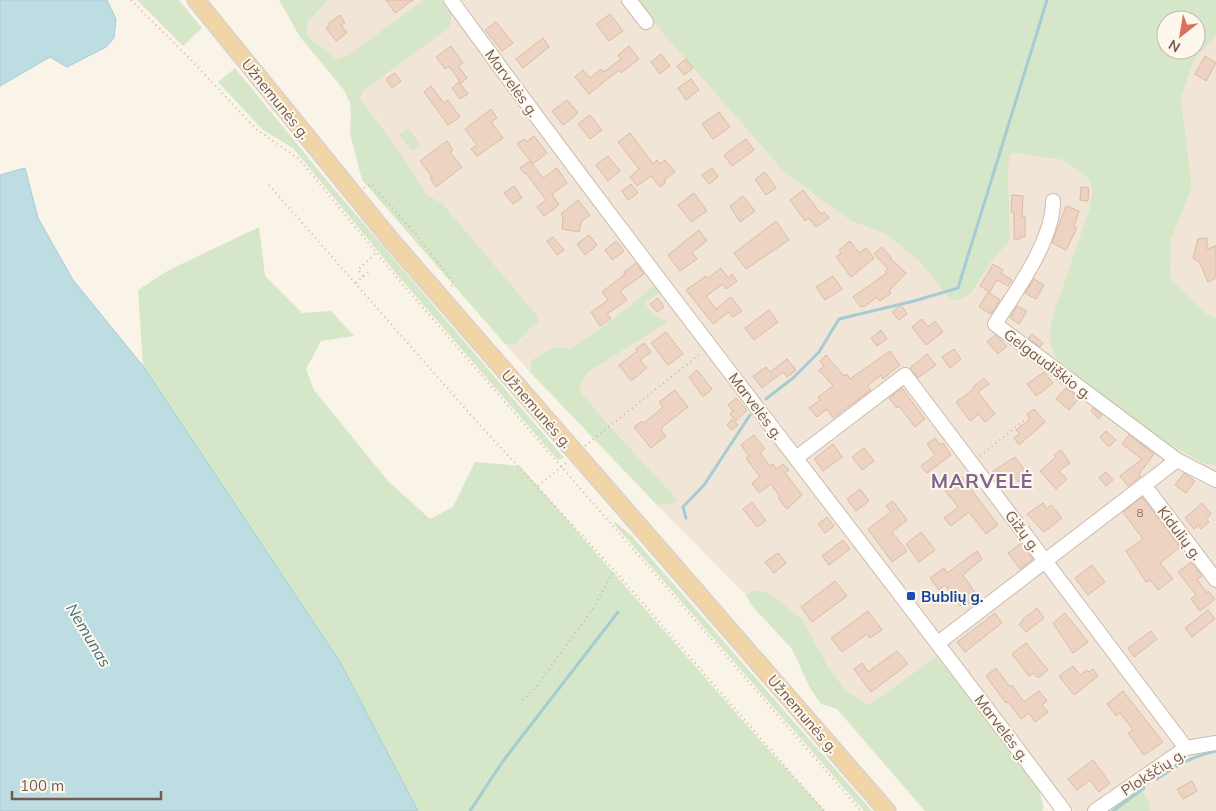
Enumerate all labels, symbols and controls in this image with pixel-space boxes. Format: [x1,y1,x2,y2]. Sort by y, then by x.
north arrow [1156,10,1206,60]
text: N [1165,36,1183,57]
street label: Marvelės g. [481,45,543,121]
street label: Užnemunės g. [238,55,314,143]
street label: Gelgaudiškio g. [1000,325,1096,403]
street label: Užnemunės g. [498,366,576,452]
street label: Marvelės g. [725,369,787,443]
district label: MARVELĖ [931,468,1033,493]
street label: Kidulių g. [1153,502,1207,564]
house number: 8 [1136,505,1144,520]
street label: Gižų g. [1001,506,1045,556]
place label: Bublių g. [921,587,984,606]
marker: Bublių g. [905,590,917,602]
water label: Nemunas [62,599,116,671]
street label: Užnemunės g. [764,671,842,757]
street label: Marvelės g. [971,691,1033,765]
street label: Plokščių g. [1117,744,1189,800]
scale bar [12,768,161,800]
text: 100 m [20,776,64,795]

